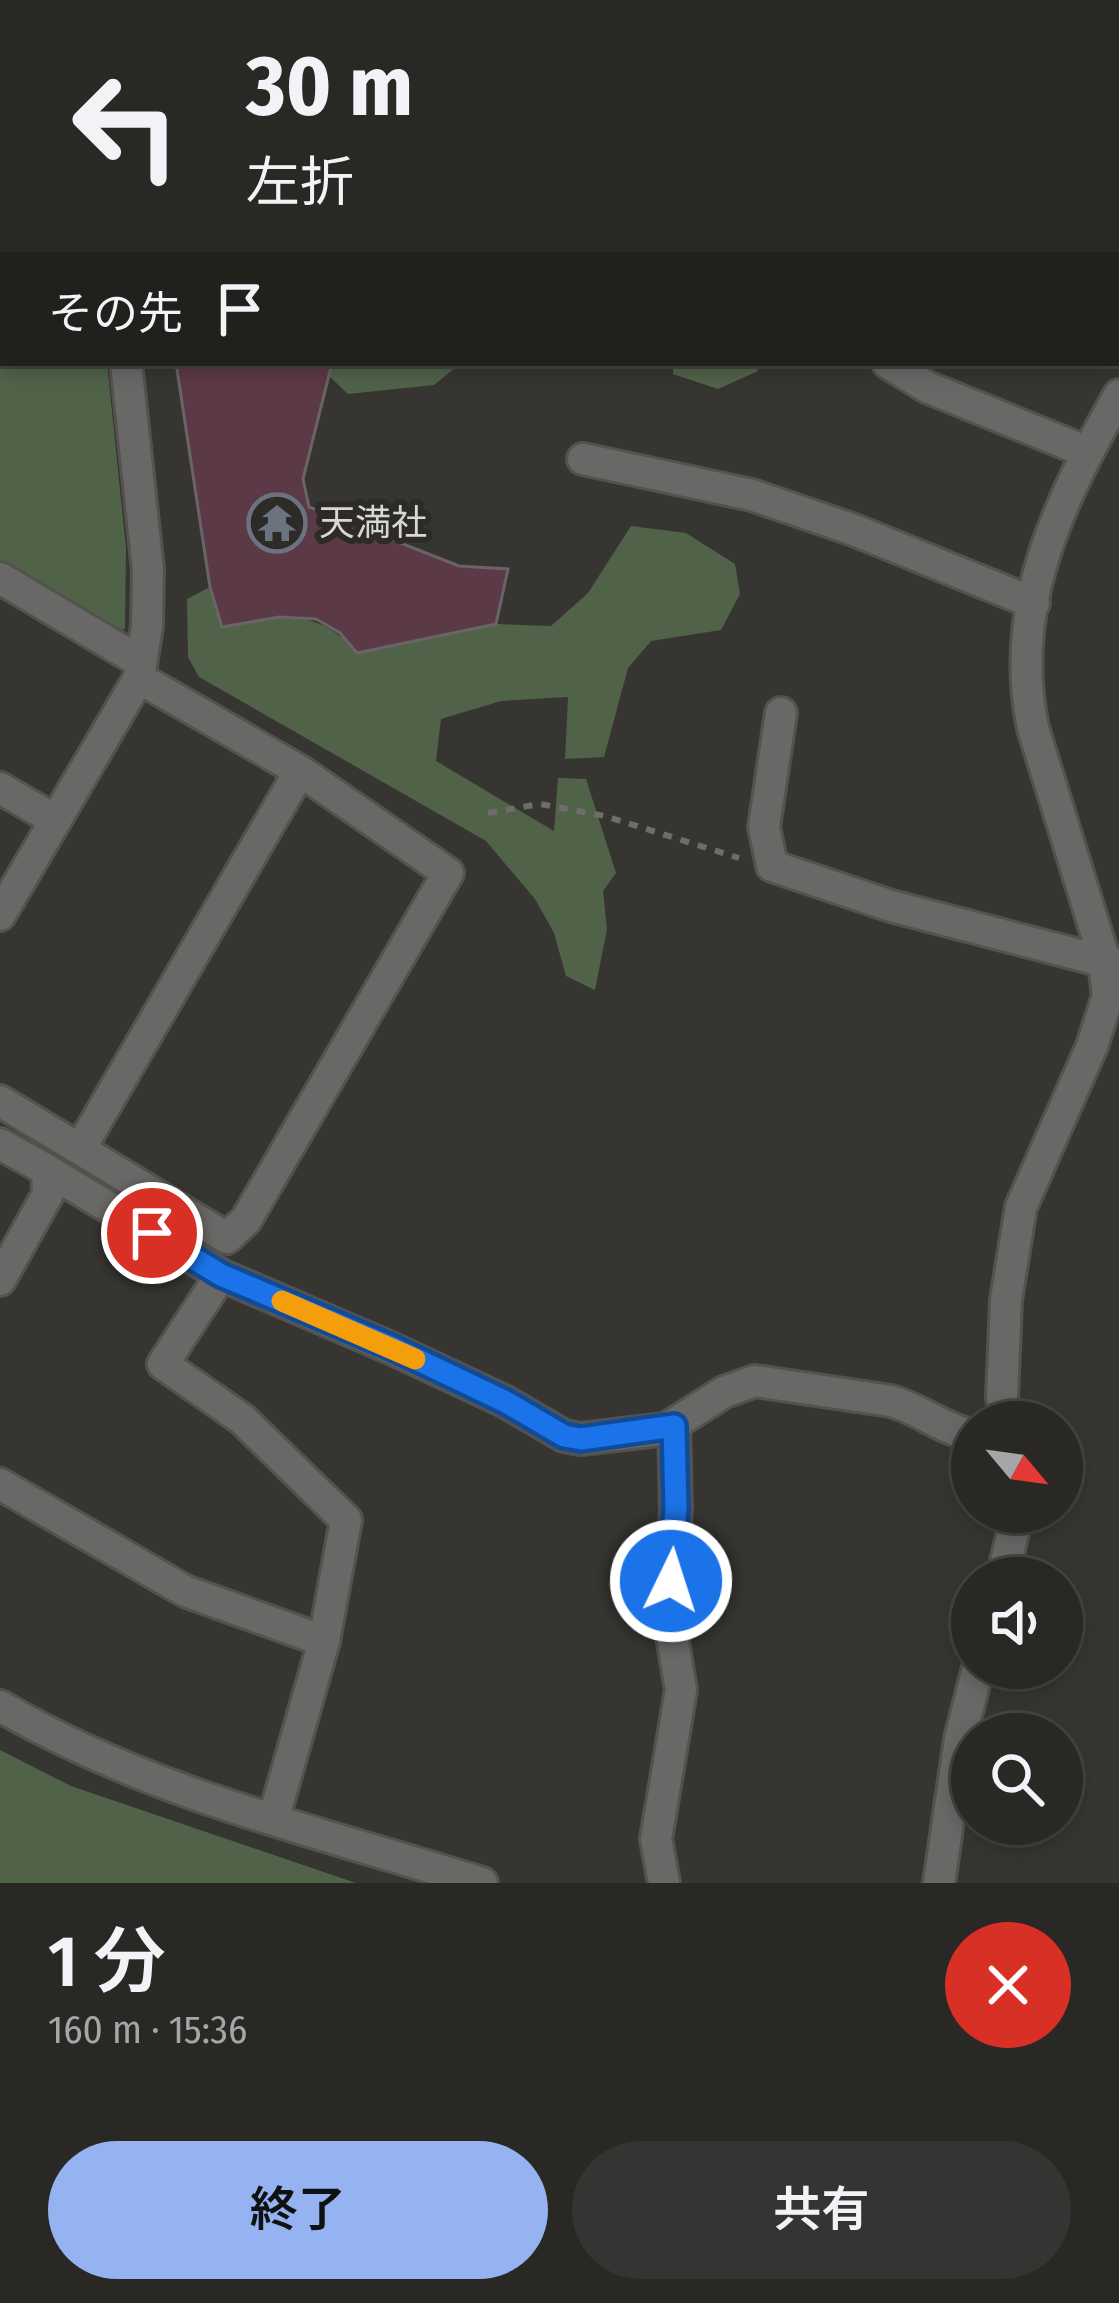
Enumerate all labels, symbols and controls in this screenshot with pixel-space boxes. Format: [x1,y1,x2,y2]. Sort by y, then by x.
text: 30 m [246,36,413,137]
icon: left [48,48,204,204]
text: 左折 [246,151,354,215]
icon: arrive [207,276,273,342]
text: その先 [48,287,183,341]
temple icon: 天満社 [246,492,308,554]
place label: 天満社 [319,501,427,545]
pin [101,1182,203,1284]
icon: arrive [119,1200,185,1266]
north arrow [951,1401,1083,1533]
map controls [951,1401,1083,1845]
position arrow [608,1518,734,1644]
button: sound [951,1557,1083,1689]
button: search [951,1713,1083,1845]
text: 1 分 [48,1919,165,2005]
button: close [945,1922,1071,2048]
text: 160 m · 15:36 [48,2007,247,2053]
button: 終了 [48,2141,548,2279]
button: 共有 [572,2141,1071,2279]

